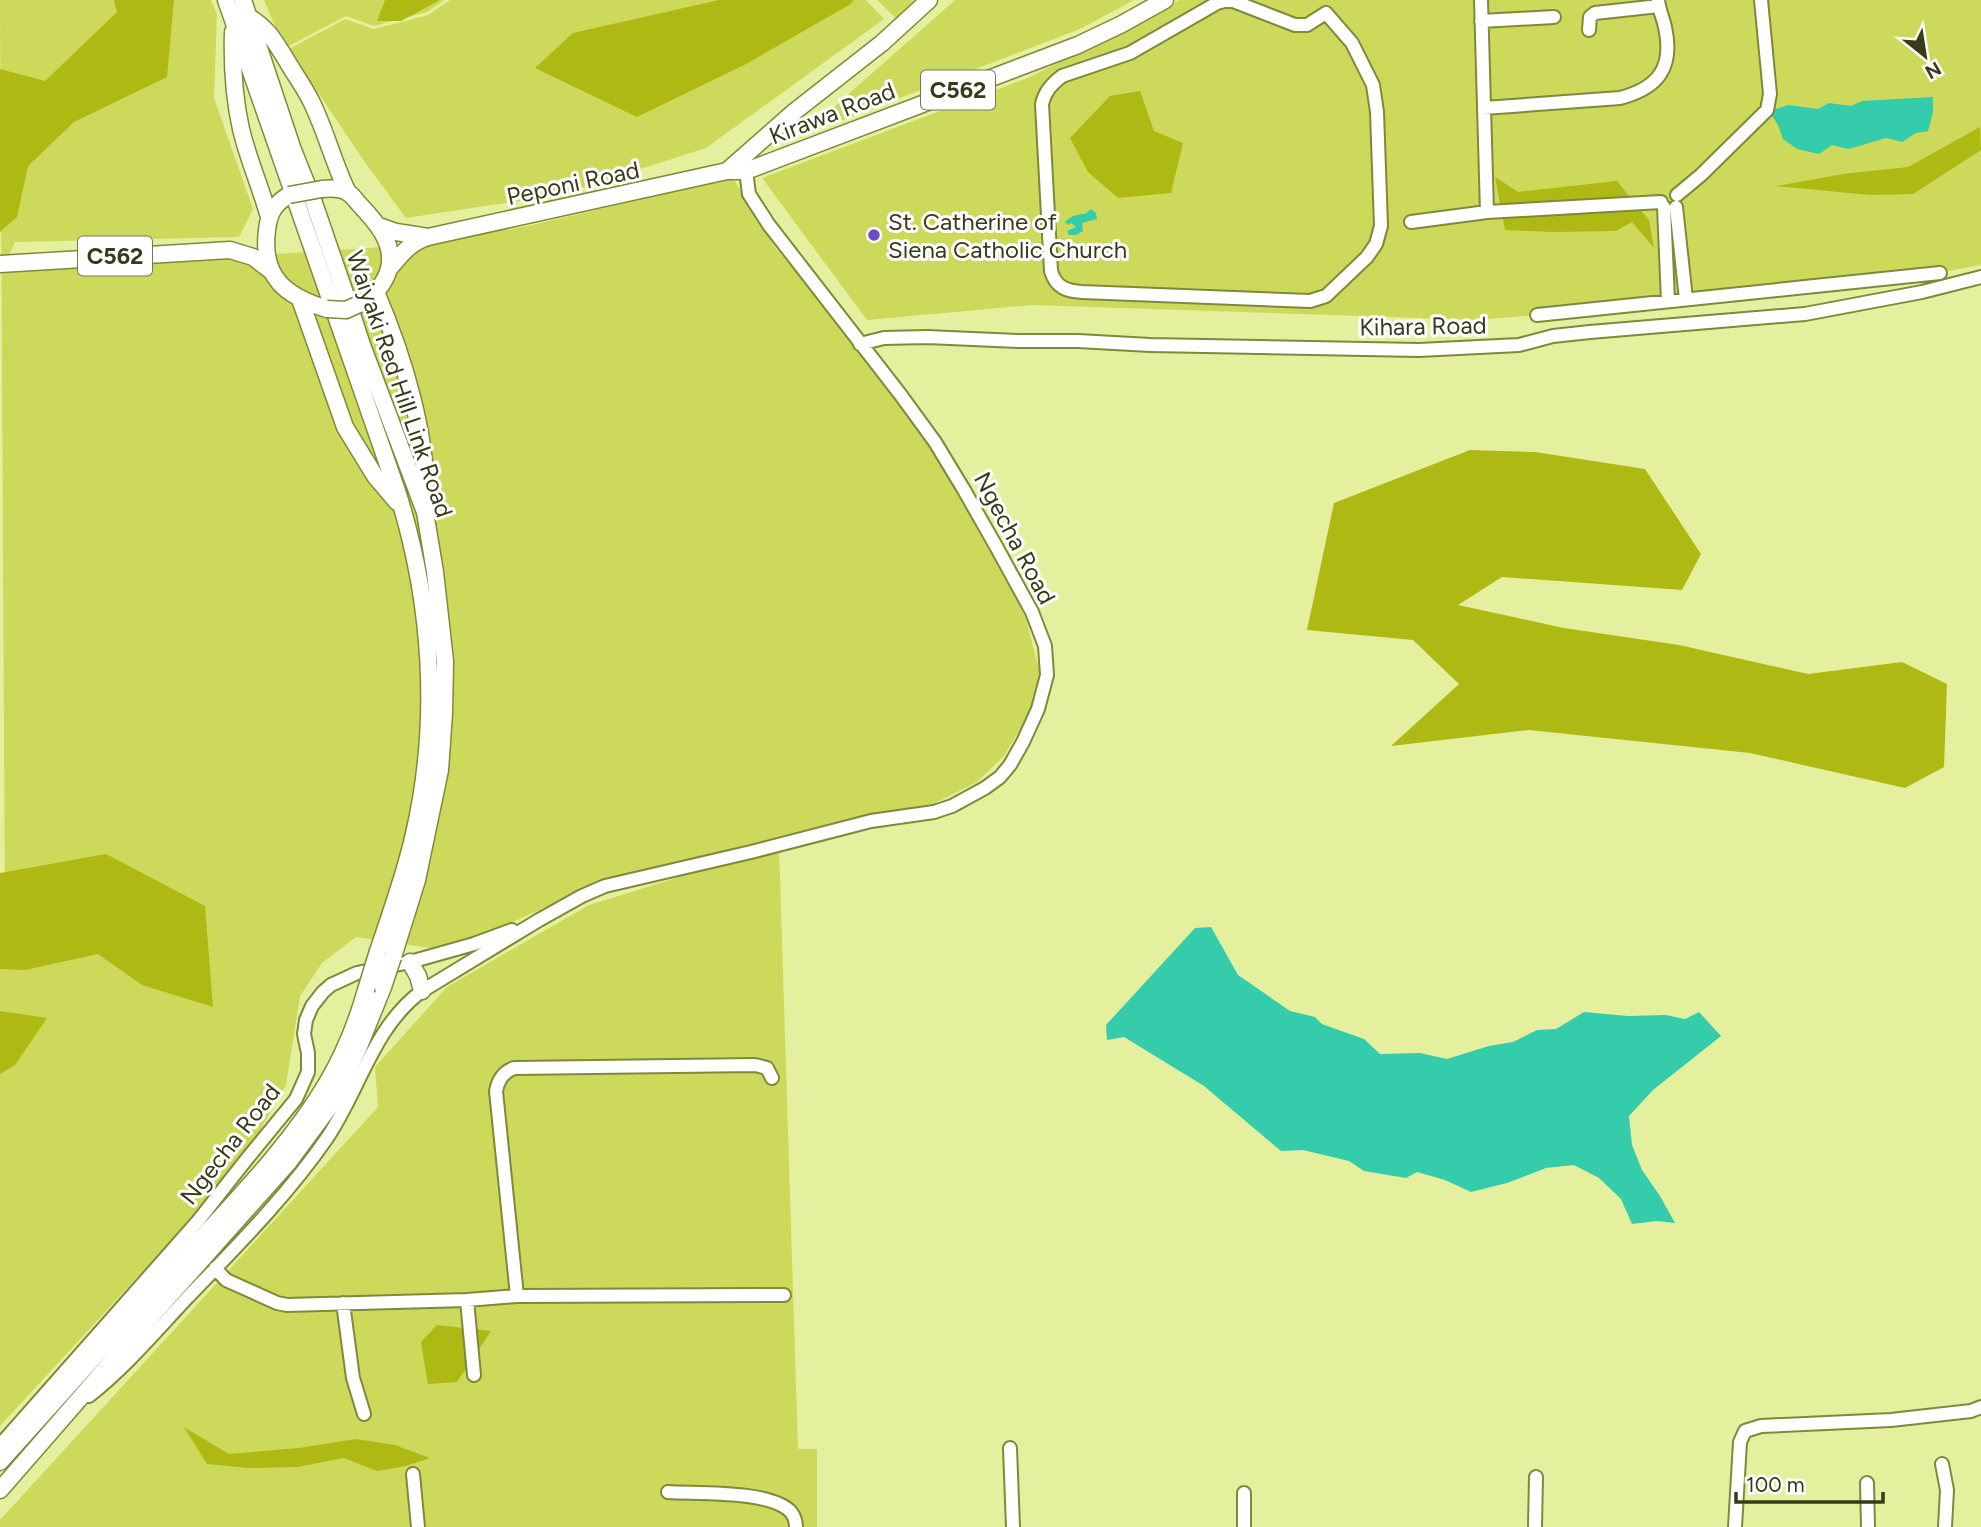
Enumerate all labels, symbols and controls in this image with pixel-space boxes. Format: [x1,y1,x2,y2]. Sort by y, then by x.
north arrow [1890,21,1960,91]
text: N [1921,57,1945,84]
road number: C562 [921,71,995,110]
street label: Kirawa Road [765,76,899,150]
street label: Peponi Road [504,155,642,211]
place label: St. Catherine of Siena Catholic Church [888,207,1127,264]
marker: St. Catherine of Siena Catholic Church [866,227,882,243]
road number: C562 [78,236,152,276]
street label: Waiyaki Red Hill Link Road [341,247,459,521]
street label: Kihara Road [1359,310,1487,342]
street label: Ngecha Road [968,467,1062,609]
street label: Ngecha Road [174,1078,286,1210]
scale bar [1736,1460,1883,1504]
text: 100 m [1746,1472,1805,1497]

